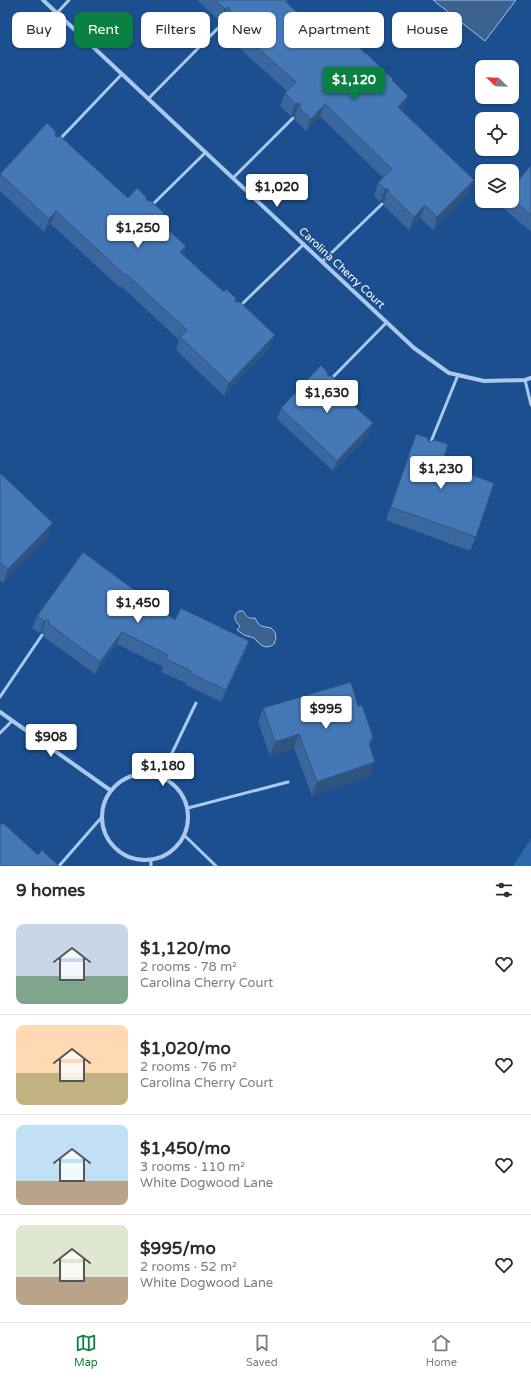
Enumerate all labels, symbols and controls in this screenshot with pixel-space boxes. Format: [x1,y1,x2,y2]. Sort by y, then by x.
chip: Buy [12,12,66,48]
chip: Rent [74,12,133,48]
chip: Filters [141,12,210,48]
chip: New [218,12,276,48]
chip: Apartment [284,12,384,48]
chip: House [392,12,462,48]
north arrow [475,60,519,104]
map controls [475,60,519,208]
pin: $1,120 [321,67,387,101]
text: $1,120 [332,72,376,88]
button: locate [475,112,519,156]
button: layers [475,164,519,208]
pin: $1,020 [244,174,310,208]
text: $1,020 [255,179,299,195]
pin: $1,250 [105,215,171,249]
text: $1,250 [116,220,160,236]
street label: Carolina Cherry Court [296,225,388,311]
pin: $1,630 [294,380,360,414]
text: $1,630 [305,385,349,401]
pin: $1,230 [408,456,474,490]
text: $1,230 [419,461,463,477]
pin: $1,450 [105,590,171,624]
text: $1,450 [116,595,160,611]
pin: $995 [302,696,350,730]
text: $995 [310,701,342,717]
pin: $908 [27,724,75,758]
text: $908 [35,729,67,745]
pin: $1,180 [130,753,196,787]
text: $1,180 [141,758,185,774]
icon: filters [493,879,515,901]
text: 9 homes [16,880,85,901]
text: $1,120/mo [140,938,231,959]
icon: home [48,940,96,988]
icon: heart [493,953,515,975]
text: 2 rooms · 78 m² [140,959,237,975]
text: Carolina Cherry Court [140,975,273,991]
text: $1,020/mo [140,1038,231,1059]
icon: home [48,1041,96,1089]
icon: heart [493,1054,515,1076]
text: 2 rooms · 76 m² [140,1059,237,1075]
text: Carolina Cherry Court [140,1075,273,1091]
text: $1,450/mo [140,1138,230,1159]
icon: home [48,1141,96,1189]
icon: heart [493,1154,515,1176]
text: 3 rooms · 110 m² [140,1159,245,1175]
text: White Dogwood Lane [140,1175,273,1191]
text: $995/mo [140,1238,216,1259]
icon: home [48,1241,96,1289]
icon: heart [493,1254,515,1276]
text: 2 rooms · 52 m² [140,1259,237,1275]
text: White Dogwood Lane [140,1275,273,1291]
tab: Map [74,1332,98,1369]
tab: Saved [246,1332,278,1369]
tab: Home [426,1332,457,1369]

